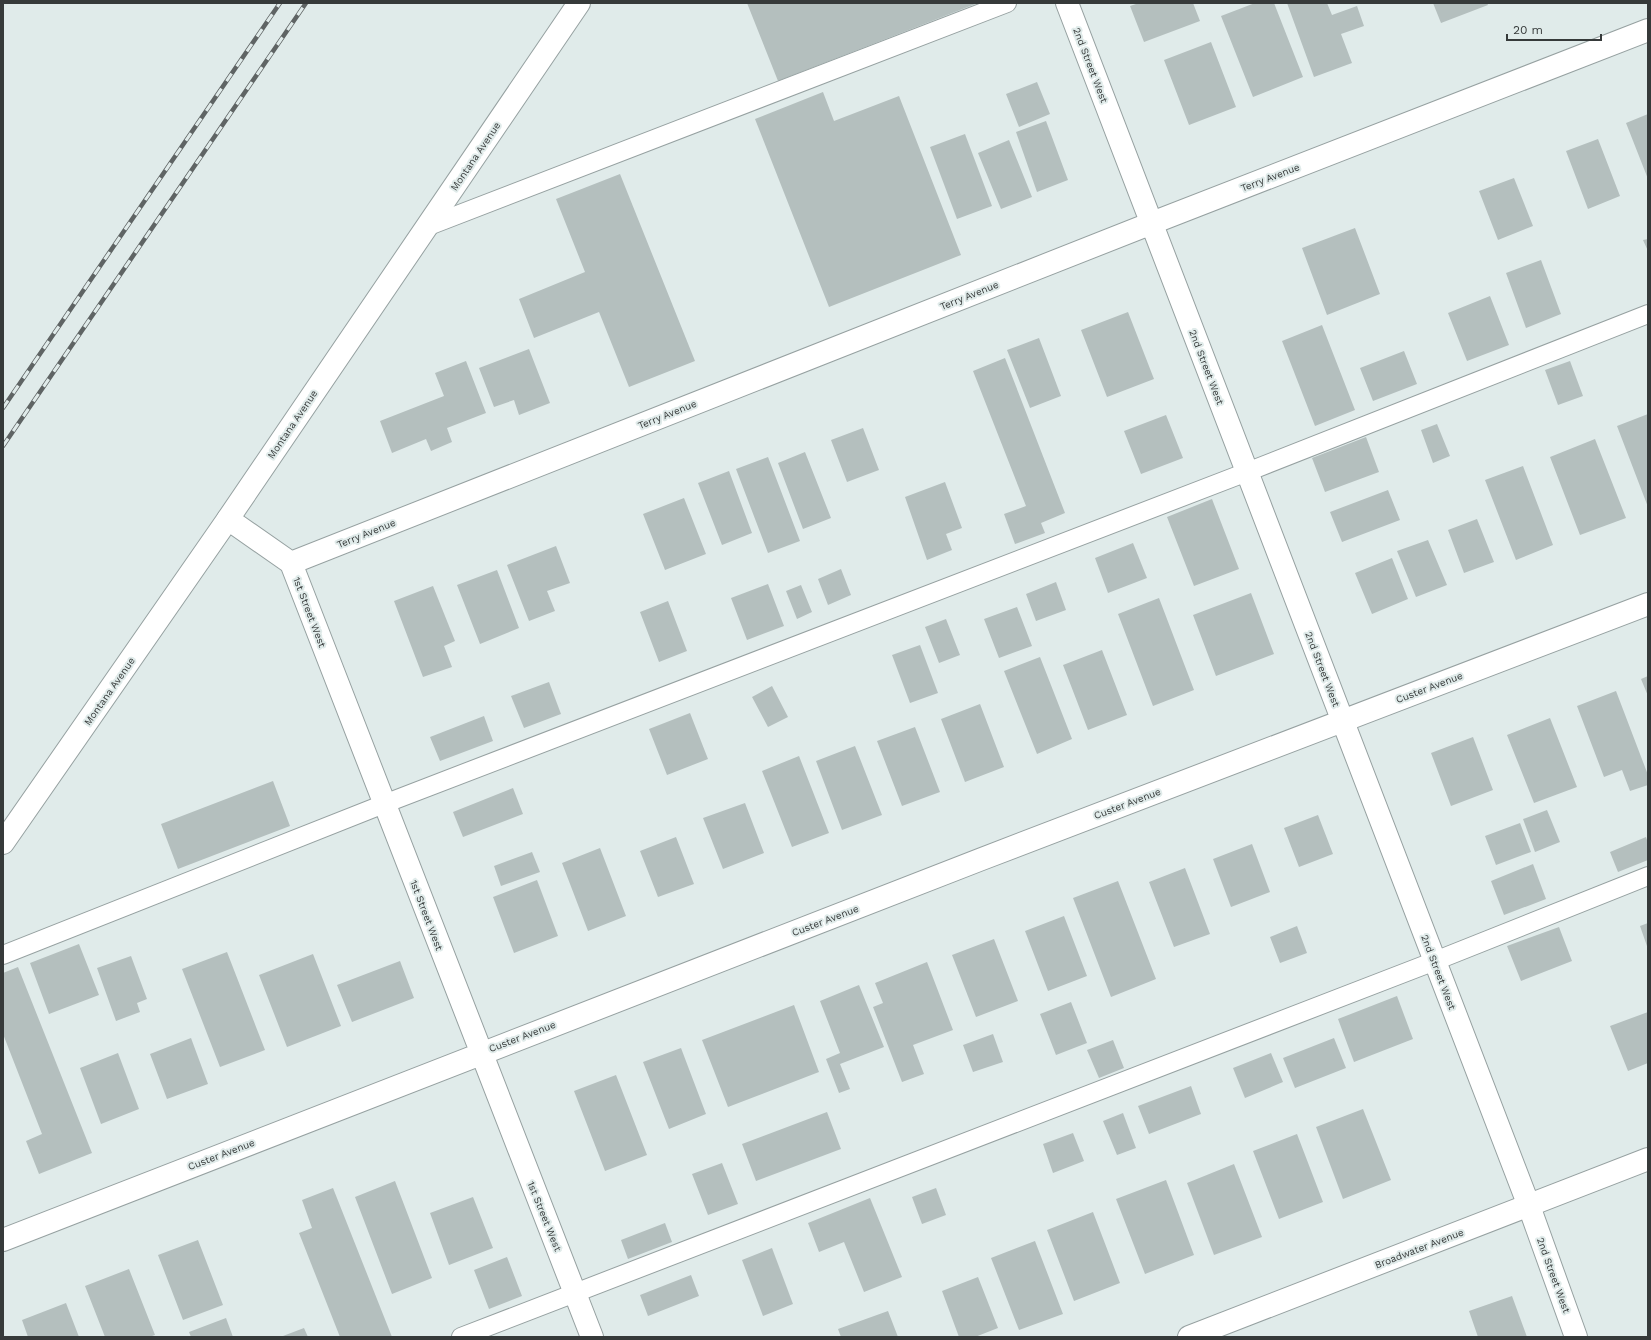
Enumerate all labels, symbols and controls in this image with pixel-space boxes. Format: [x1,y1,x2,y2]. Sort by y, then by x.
scale bar [1507,16,1601,42]
text: 20 m [1513,23,1543,37]
street label: 2nd Street West [1071,26,1110,105]
street label: Montana Avenue [448,120,503,193]
street label: Terry Avenue [1239,161,1301,194]
street label: Terry Avenue [938,279,1000,312]
street label: 2nd Street West [1187,328,1226,407]
street label: Montana Avenue [265,388,320,461]
street label: Terry Avenue [636,398,698,431]
street label: Terry Avenue [335,517,397,550]
street label: 1st Street West [291,575,328,650]
street label: 2nd Street West [1303,630,1342,709]
street label: Montana Avenue [82,655,137,727]
street label: Custer Avenue [1394,670,1464,705]
street label: Custer Avenue [1092,786,1162,821]
street label: 1st Street West [408,878,445,953]
street label: Custer Avenue [790,903,860,938]
street label: 2nd Street West [1419,933,1458,1012]
street label: Custer Avenue [487,1019,557,1054]
street label: Custer Avenue [186,1137,256,1172]
street label: 1st Street West [525,1180,564,1254]
street label: Broadwater Avenue [1373,1226,1465,1270]
street label: 2nd Street West [1535,1236,1573,1315]

